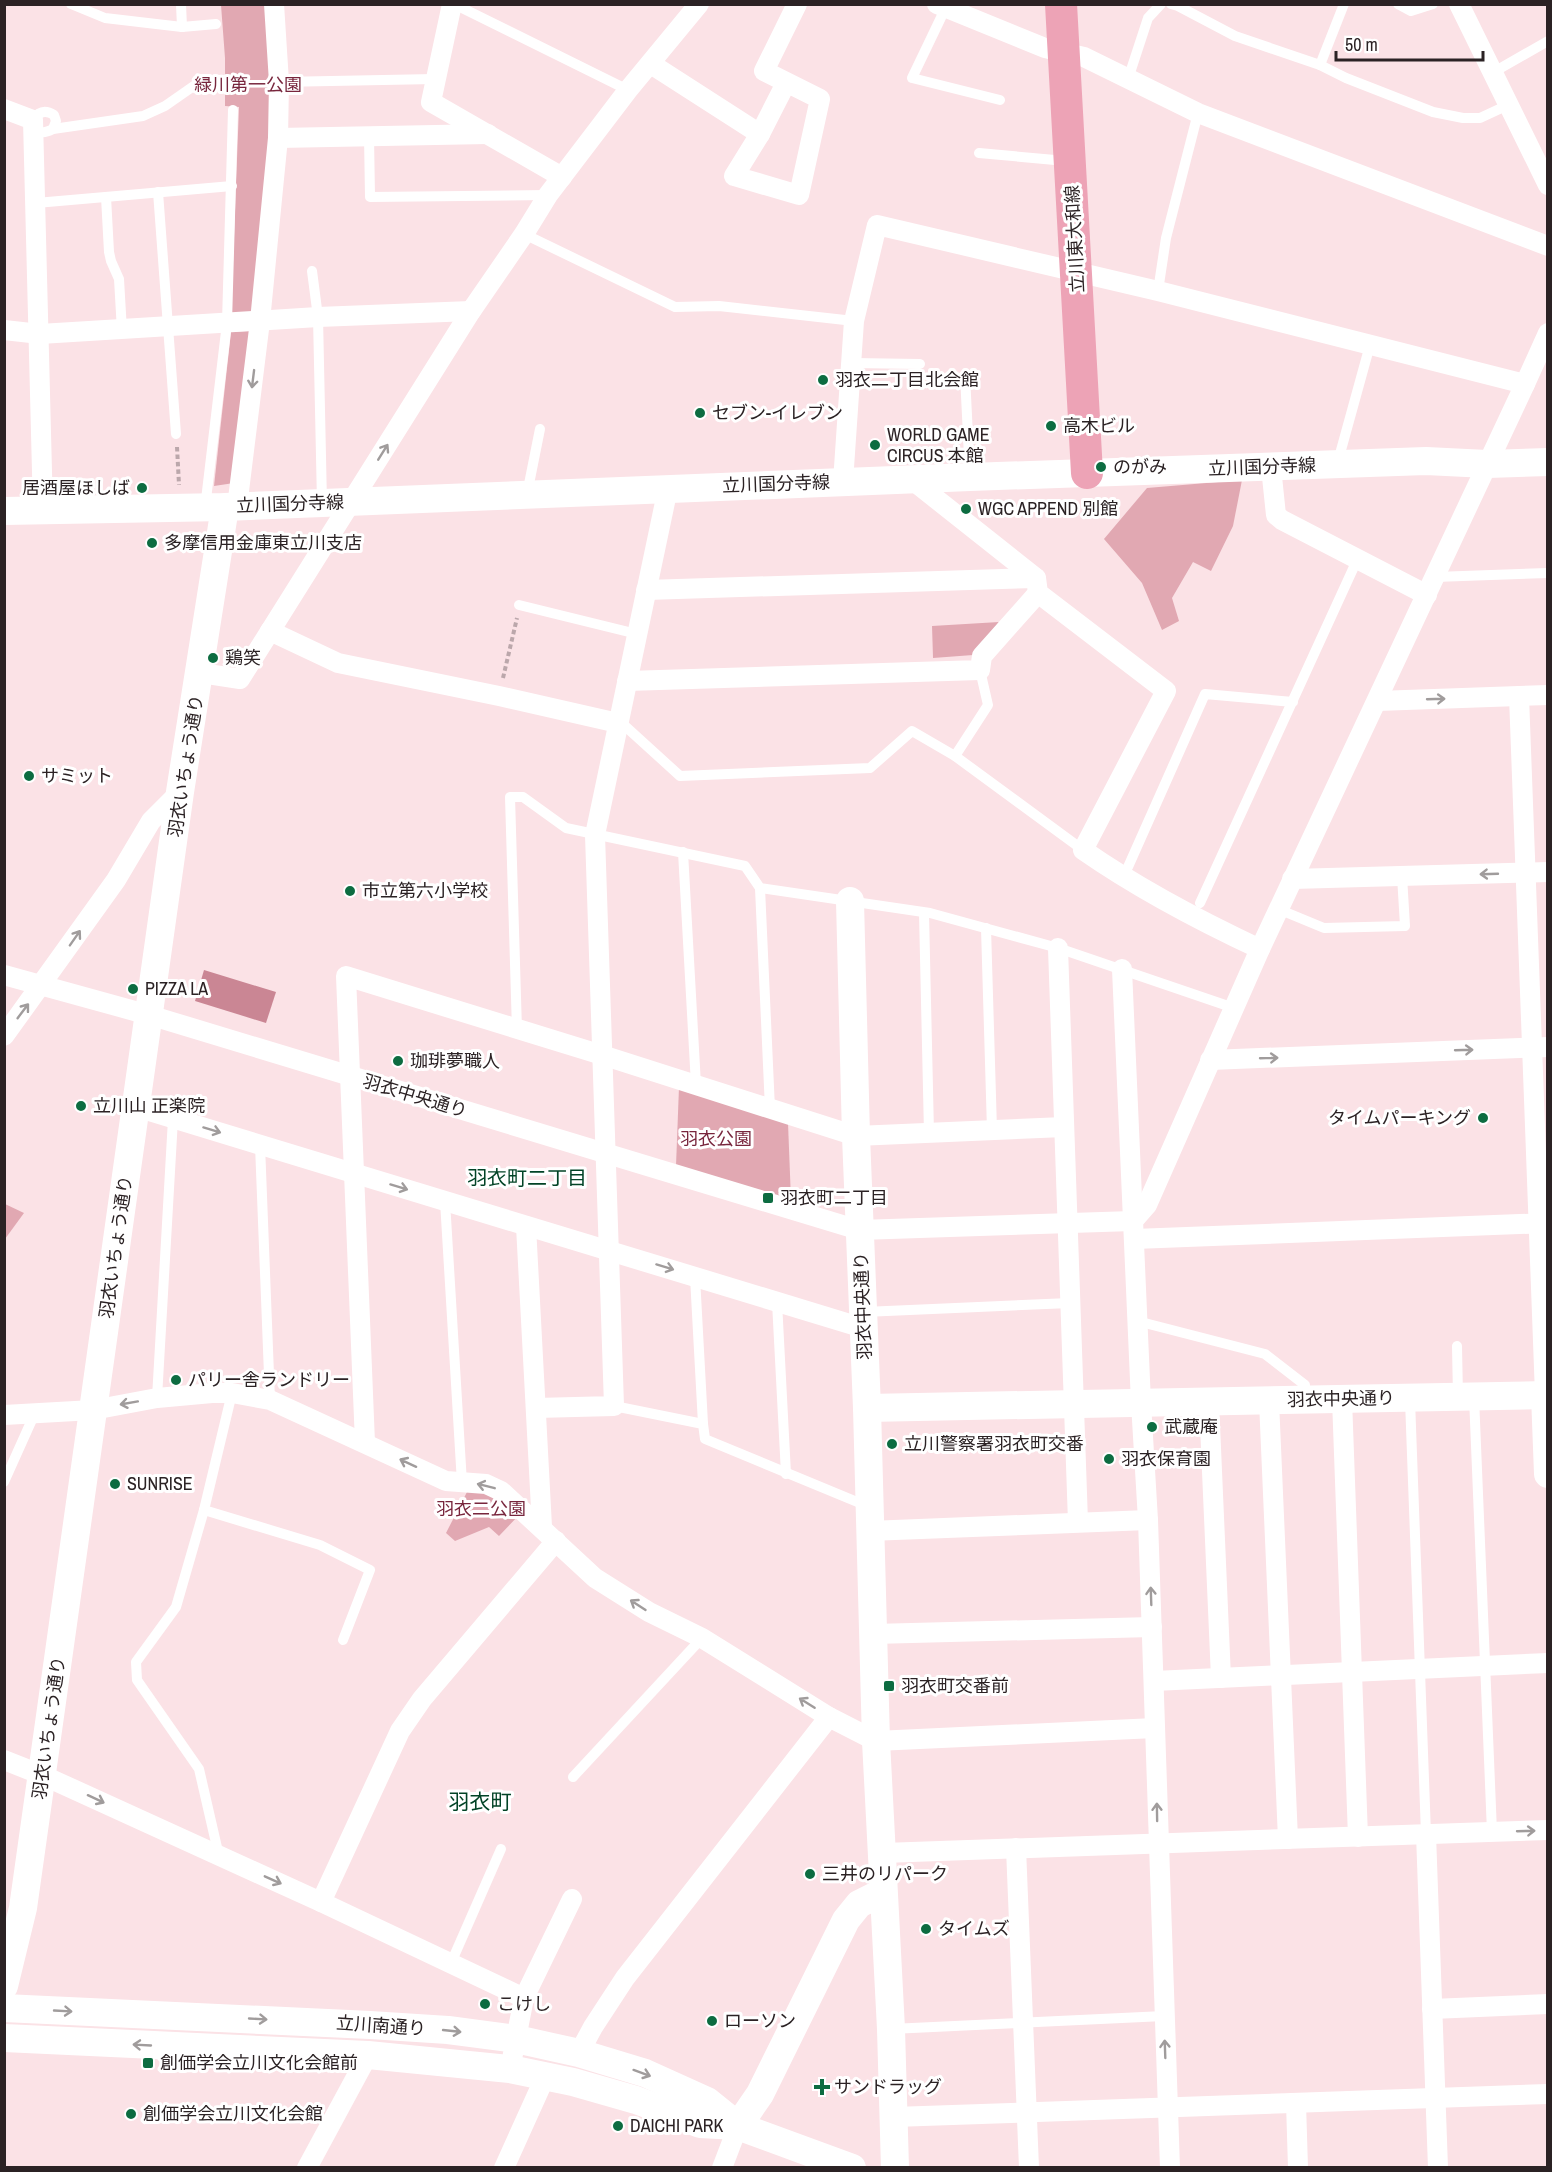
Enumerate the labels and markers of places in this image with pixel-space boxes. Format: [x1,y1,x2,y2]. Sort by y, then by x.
place label: 羽衣二丁目北会館 [835,367,979,392]
marker: 羽衣二丁目北会館 [816,373,830,387]
place label: セブン-イレブン [712,400,843,425]
marker: セブン-イレブン [693,406,707,420]
place label: 高木ビル [1063,413,1135,438]
marker: 高木ビル [1044,419,1058,433]
place label: WORLD GAME CIRCUS 本館 [887,422,990,468]
marker: WORLD GAME CIRCUS 本館 [868,438,882,452]
place label: のがみ [1113,454,1167,479]
marker: のがみ [1094,460,1108,474]
place label: 居酒屋ほしば [22,475,130,500]
marker: 居酒屋ほしば [135,481,149,495]
place label: WGC APPEND 別館 [978,496,1118,521]
marker: WGC APPEND 別館 [959,502,973,516]
place label: 多摩信用金庫東立川支店 [164,530,362,555]
marker: 多摩信用金庫東立川支店 [145,536,159,550]
place label: 鶏笑 [225,645,261,670]
marker: 鶏笑 [206,651,220,665]
place label: サミット [41,763,113,788]
marker: サミット [22,769,36,783]
place label: 市立第六小学校 [362,878,488,903]
marker: 市立第六小学校 [343,884,357,898]
place label: PIZZA LA [145,976,208,1001]
marker: PIZZA LA [126,982,140,996]
place label: 珈琲夢職人 [410,1048,500,1073]
marker: 珈琲夢職人 [391,1054,405,1068]
place label: 立川山 正楽院 [93,1093,205,1118]
marker: 立川山 正楽院 [74,1099,88,1113]
place label: タイムパーキング [1328,1105,1471,1130]
marker: タイムパーキング [1476,1111,1490,1125]
place label: 羽衣町二丁目 [780,1185,888,1210]
marker: 羽衣町二丁目 [761,1191,775,1205]
place label: パリー舎ランドリー [188,1367,350,1392]
marker: パリー舎ランドリー [169,1373,183,1387]
place label: 武蔵庵 [1164,1414,1218,1439]
marker: 武蔵庵 [1145,1420,1159,1434]
place label: 立川警察署羽衣町交番 [904,1431,1084,1456]
marker: 立川警察署羽衣町交番 [885,1437,899,1451]
place label: 羽衣保育園 [1121,1446,1211,1471]
marker: 羽衣保育園 [1102,1452,1116,1466]
place label: SUNRISE [127,1471,193,1496]
marker: SUNRISE [108,1477,122,1491]
place label: 羽衣町交番前 [901,1673,1009,1698]
marker: 羽衣町交番前 [882,1679,896,1693]
place label: 三井のリパーク [822,1861,948,1886]
marker: 三井のリパーク [803,1867,817,1881]
place label: タイムズ [938,1916,1010,1941]
marker: タイムズ [919,1922,933,1936]
place label: こけし [497,1991,551,2016]
marker: こけし [478,1997,492,2011]
place label: ローソン [724,2008,796,2033]
marker: ローソン [705,2014,719,2028]
place label: 創価学会立川文化会館前 [160,2050,358,2075]
marker: 創価学会立川文化会館前 [141,2056,155,2070]
place label: サンドラッグ [834,2074,942,2099]
marker: サンドラッグ [815,2080,829,2094]
place label: 創価学会立川文化会館 [143,2101,323,2126]
marker: 創価学会立川文化会館 [124,2107,138,2121]
place label: DAICHI PARK [630,2113,723,2138]
marker: DAICHI PARK [611,2119,625,2133]

